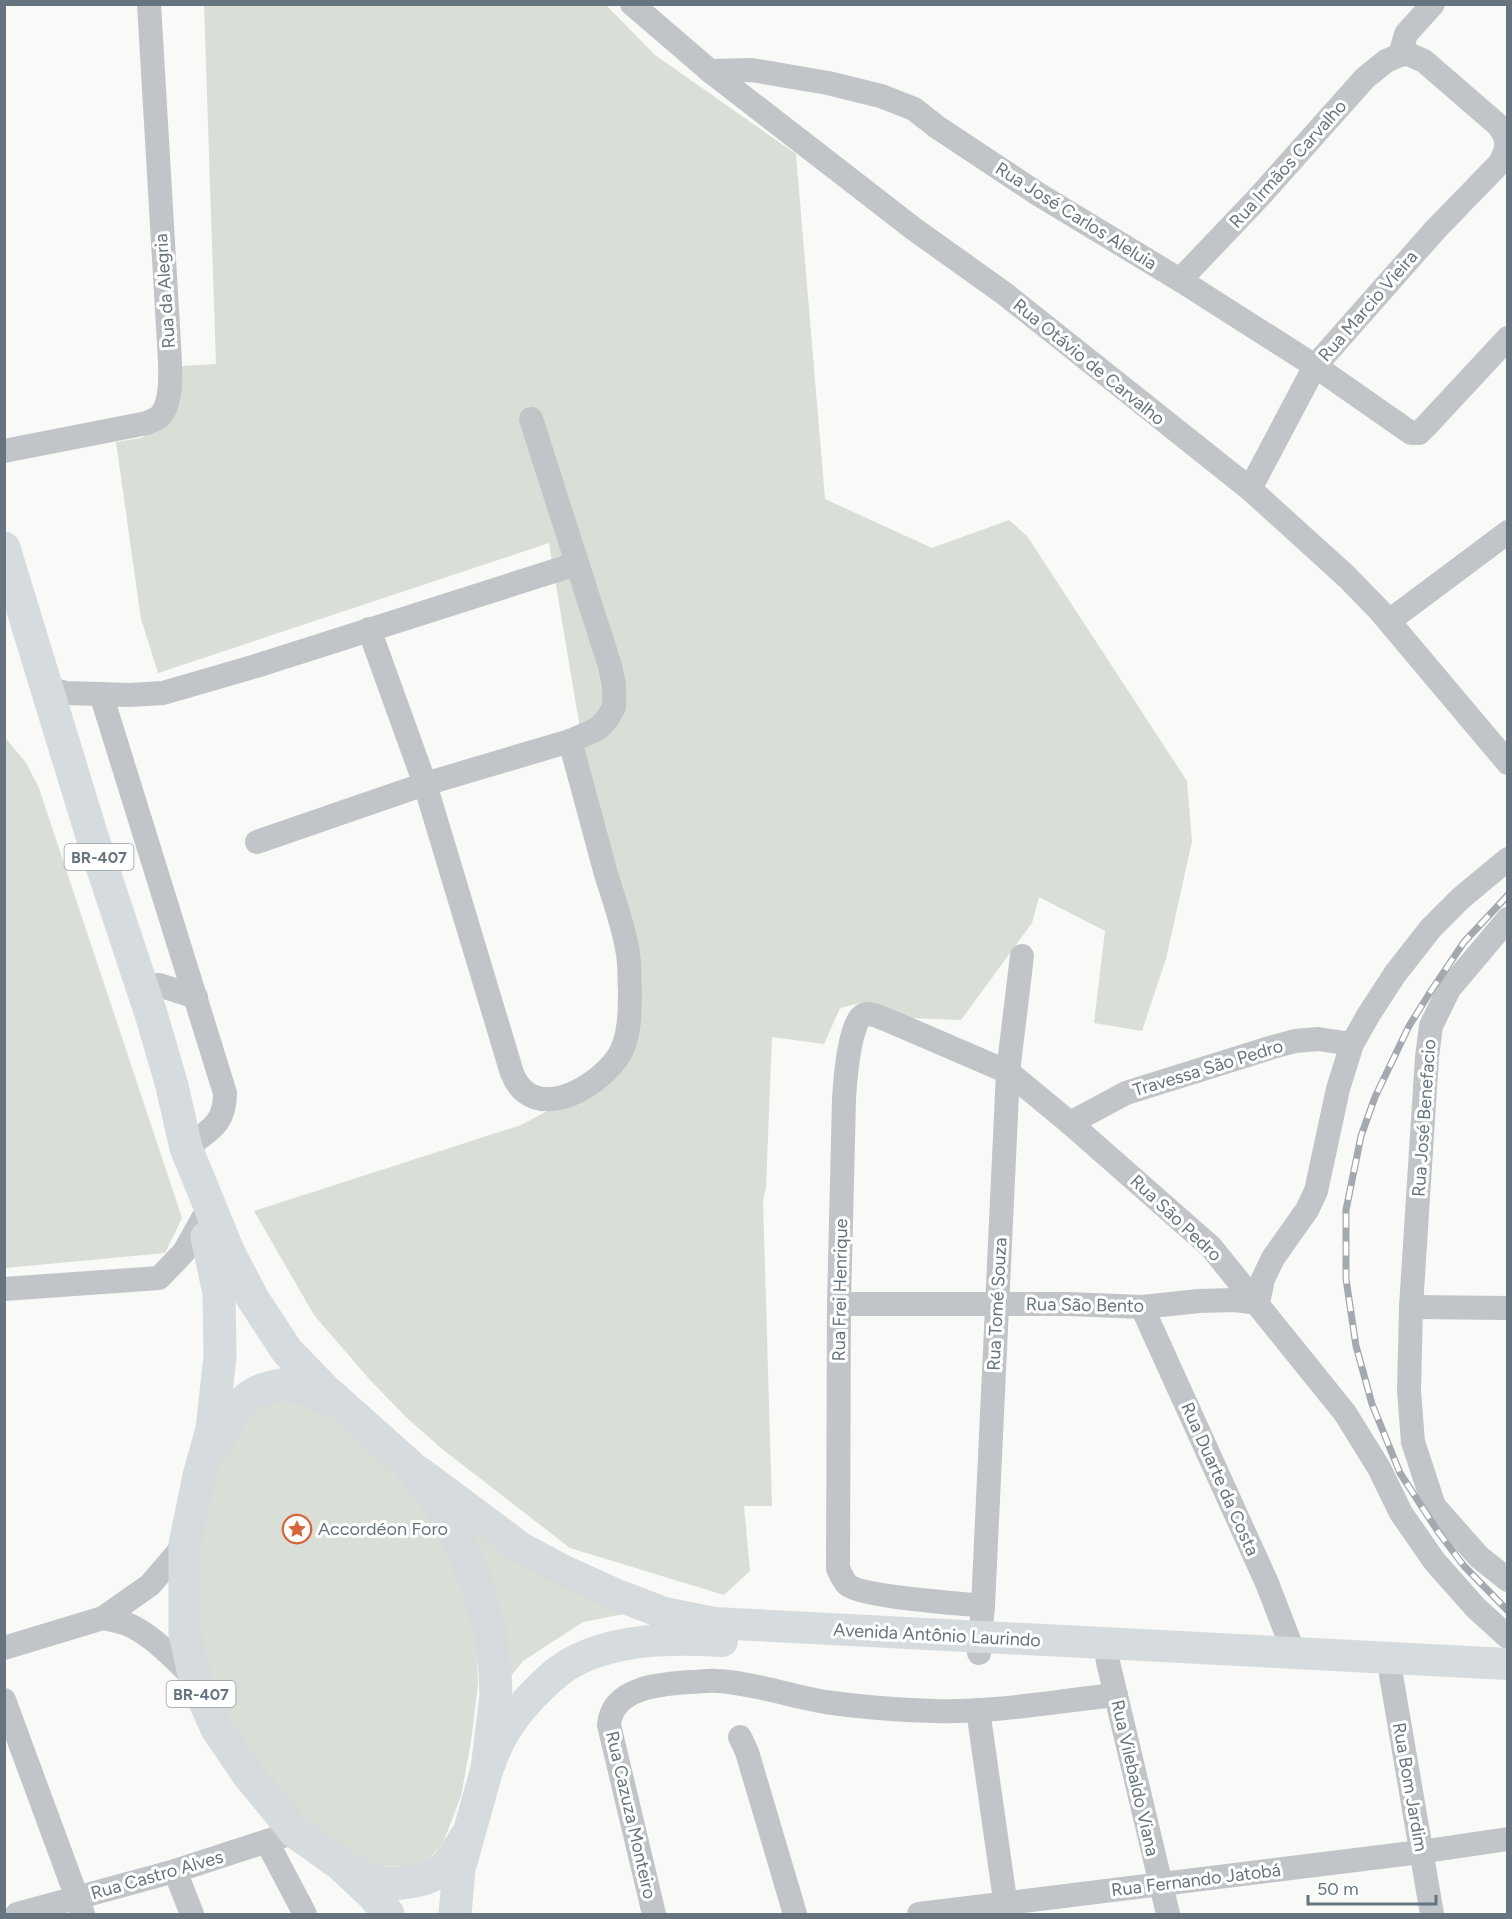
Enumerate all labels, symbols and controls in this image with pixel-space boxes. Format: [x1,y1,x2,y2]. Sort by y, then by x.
street label: Rua Irmãos Carvalho [1225,95,1351,233]
street label: Rua José Carlos Aleluia [991,157,1161,275]
street label: Rua da Alegria [150,233,180,349]
street label: Rua Marcio Vieira [1314,246,1422,366]
street label: Rua Otávio de Carvalho [1009,294,1169,430]
road number: BR-407 [64,844,134,870]
street label: Travessa São Pedro [1130,1035,1286,1101]
street label: Rua José Benefacio [1408,1038,1440,1198]
street label: Rua São Pedro [1126,1170,1226,1266]
street label: Rua Frei Henrique [828,1218,852,1362]
street label: Rua Tomé Souza [983,1237,1011,1371]
street label: Rua São Bento [1026,1293,1144,1317]
street label: Rua Duarte da Costa [1176,1399,1264,1559]
place icon: Accordéon Foro [281,1513,313,1545]
place label: Accordéon Foro [318,1518,448,1540]
street label: Avenida Antônio Laurindo [833,1619,1041,1651]
road number: BR-407 [166,1681,236,1707]
street label: Rua Vilebaldo Viana [1106,1698,1164,1858]
street label: Rua Bom Jardim [1388,1721,1432,1853]
street label: Rua Cazuza Monteiro [601,1729,661,1901]
street label: Rua Castro Alves [88,1846,226,1904]
street label: Rua Fernando Jatobá [1110,1859,1282,1901]
scale bar [1308,1868,1436,1906]
text: 50 m [1317,1878,1359,1900]

